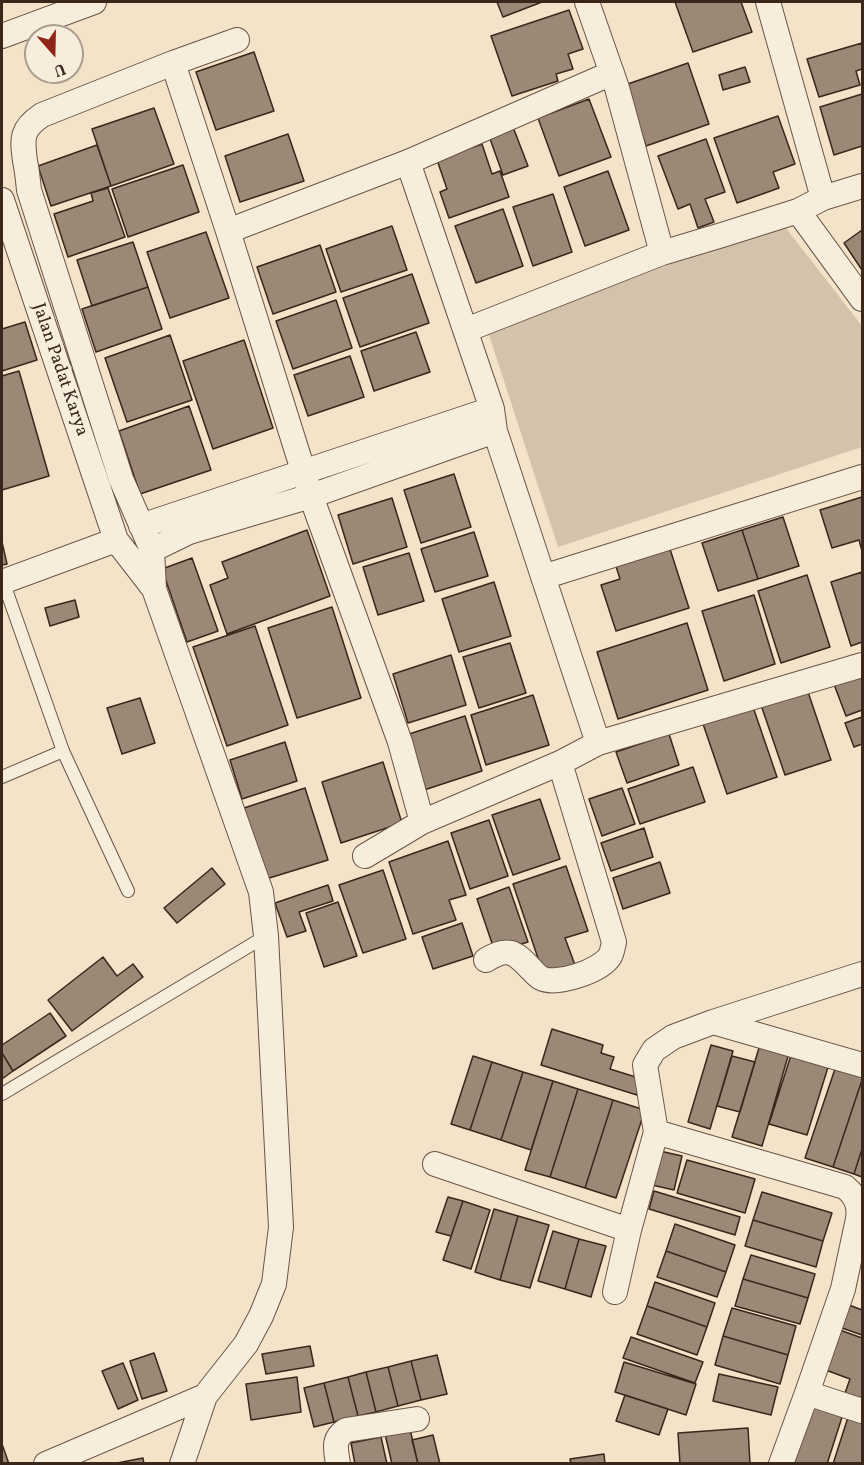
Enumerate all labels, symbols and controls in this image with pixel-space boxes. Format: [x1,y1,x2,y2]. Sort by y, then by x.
north arrow [24,24,84,84]
text: U [51,57,68,81]
street label: Jalan Padat Karya [26,301,92,439]

